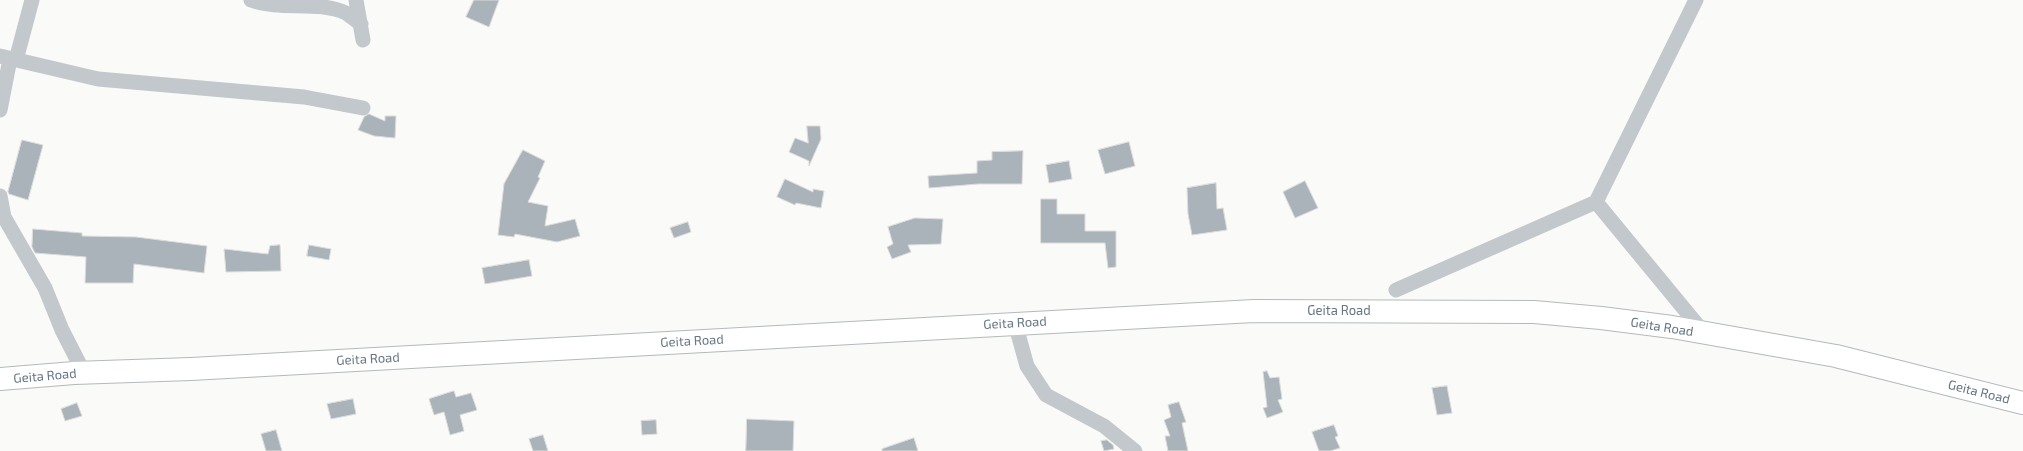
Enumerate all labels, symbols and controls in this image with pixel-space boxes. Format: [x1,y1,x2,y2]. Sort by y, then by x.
street label: Geita Road [1307,303,1371,319]
street label: Geita Road [983,314,1047,332]
street label: Geita Road [1630,314,1694,340]
street label: Geita Road [660,332,724,350]
street label: Geita Road [336,350,400,368]
street label: Geita Road [13,365,77,387]
street label: Geita Road [1946,377,2012,407]

